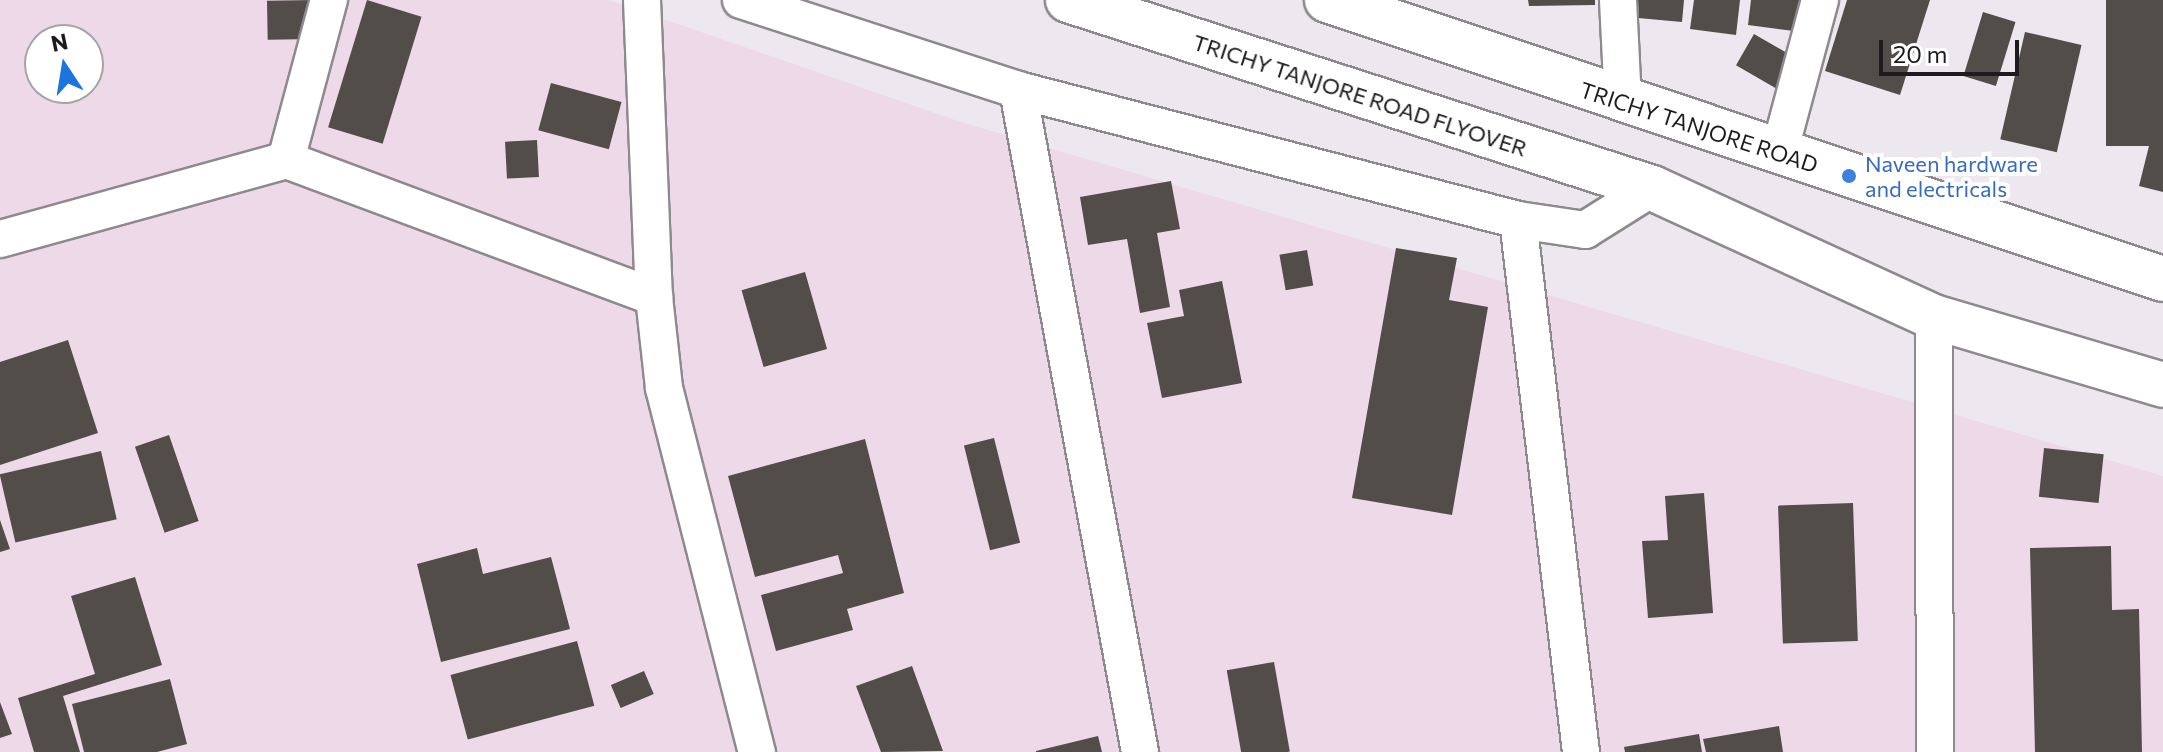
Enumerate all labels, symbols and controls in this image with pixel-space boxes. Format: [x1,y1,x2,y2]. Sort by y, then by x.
north arrow [24,24,104,104]
scale bar [1883,24,2023,74]
text: N [48,27,70,57]
street label: TRICHY TANJORE ROAD FLYOVER [1190,28,1530,162]
text: 20 m [1893,39,1947,68]
street label: TRICHY TANJORE ROAD [1577,76,1821,178]
place label: Naveen hardware and electricals [1865,150,2038,202]
marker: Naveen hardware and electricals [1840,167,1858,185]

